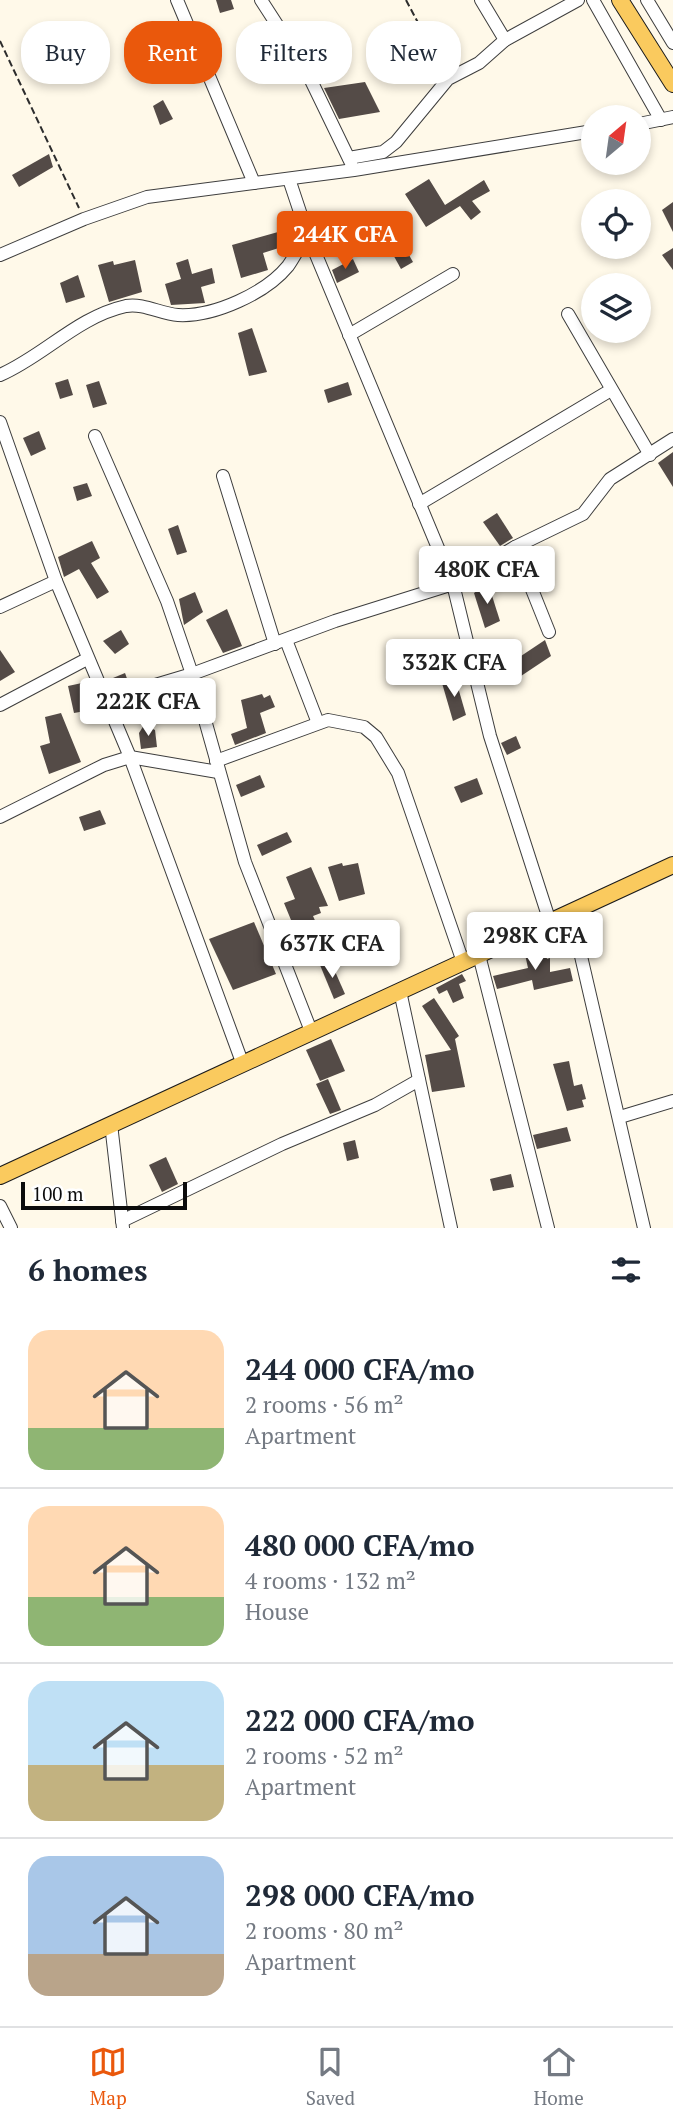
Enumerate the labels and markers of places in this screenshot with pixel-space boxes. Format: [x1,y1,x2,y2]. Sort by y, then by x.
pin: 244K CFA [273,212,417,271]
pin: 480K CFA [415,546,559,606]
pin: 332K CFA [382,640,526,699]
pin: 222K CFA [76,678,220,738]
pin: 298K CFA [463,912,607,972]
pin: 637K CFA [260,920,404,980]

